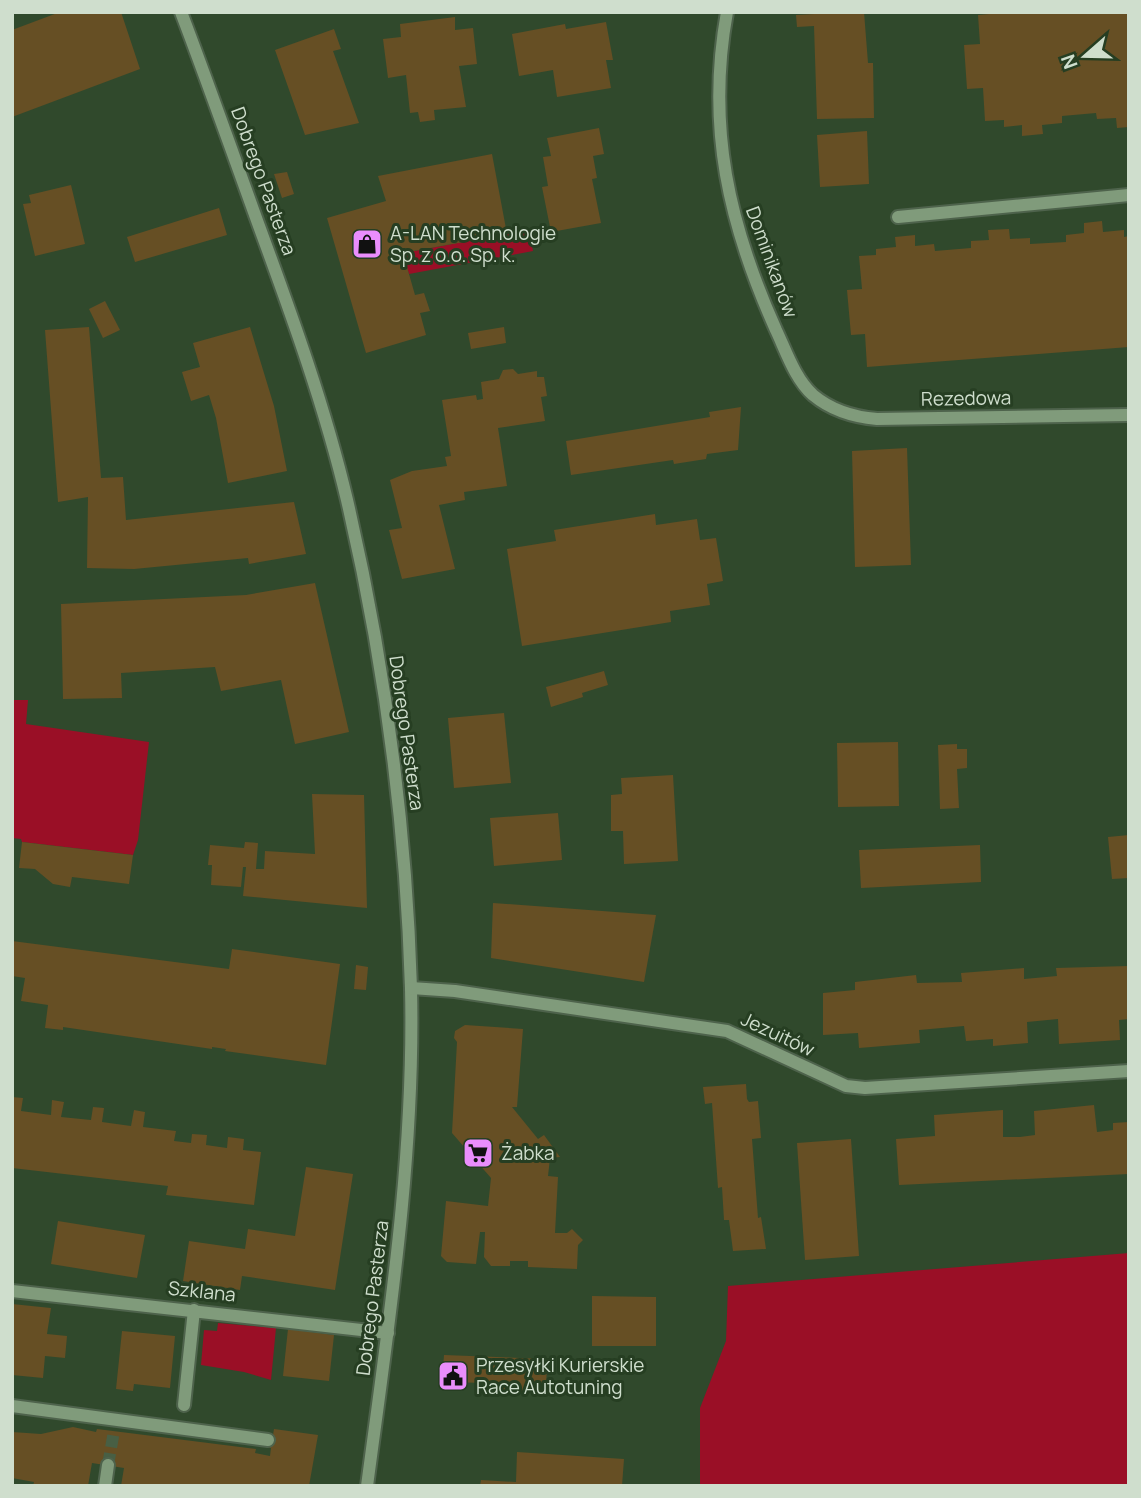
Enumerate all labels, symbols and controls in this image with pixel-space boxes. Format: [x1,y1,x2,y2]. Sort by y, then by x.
north arrow [1050,21,1120,91]
text: N [1054,51,1084,73]
street label: Dobrego Pasterza [225,103,303,259]
street label: Dominikanów [740,203,804,322]
place label: A-LAN Technologie Sp. z o.o. Sp. k. [390,220,556,268]
shop icon: A-LAN Technologie Sp. z o.o. Sp. k. [350,227,384,261]
street label: Rezedowa [921,384,1011,412]
street label: Dobrego Pasterza [383,654,431,812]
street label: Jezuitów [737,1006,819,1063]
supermarket icon: Żabka [461,1136,495,1170]
place label: Żabka [501,1140,554,1166]
street label: Dobrego Pasterza [350,1219,394,1377]
street label: Szklana [167,1275,237,1307]
place label: Przesyłki Kurierskie Race Autotuning [476,1352,644,1400]
public building icon: Przesyłki Kurierskie Race Autotuning [436,1359,470,1393]

